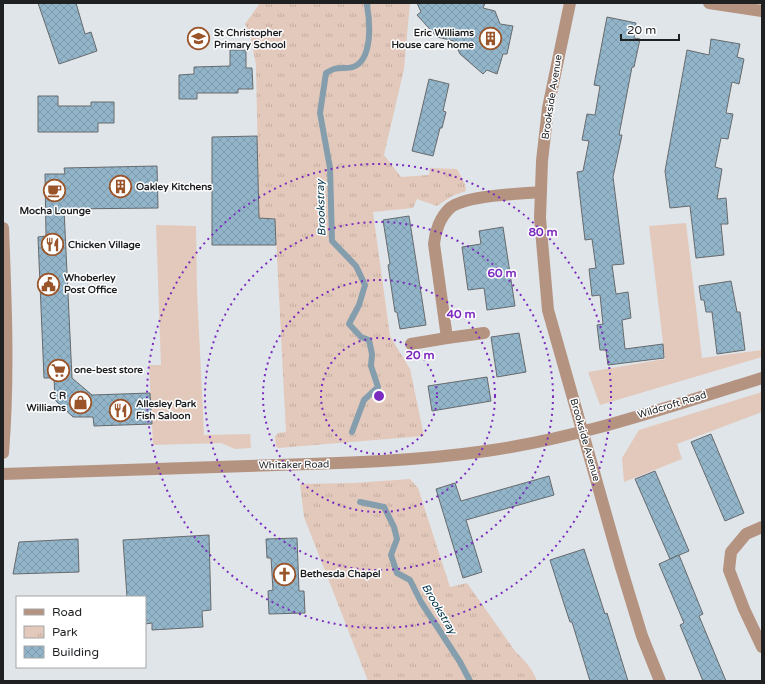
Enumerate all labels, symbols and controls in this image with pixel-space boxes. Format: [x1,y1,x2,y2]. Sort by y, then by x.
scale bar [621,16,679,42]
text: 20 m [627,23,656,37]
school or university icon: St Christopher Primary School [185,26,211,52]
building icon: Eric Williams House care home [477,26,503,52]
place label: St Christopher Primary School [214,27,286,51]
place label: Eric Williams House care home [391,27,474,51]
street label: Brookside Avenue [539,53,565,140]
building icon: Oakley Kitchens [108,174,134,200]
cafe icon: Mocha Lounge [42,178,68,204]
water label: Brookstray [313,178,328,236]
place label: Oakley Kitchens [136,181,212,193]
place label: Mocha Lounge [19,205,91,217]
text: 80 m [528,225,558,239]
restaurant icon: Chicken Village [39,232,65,258]
place label: Chicken Village [68,239,141,251]
text: 60 m [487,266,517,280]
public building icon: Whoberley Post Office [36,271,62,297]
place label: Whoberley Post Office [64,272,118,296]
text: 40 m [446,307,476,321]
text: 20 m [405,348,435,362]
supermarket icon: one-best store [45,357,71,383]
place label: one-best store [74,364,143,376]
shop icon: C R Williams [68,389,94,415]
centre of rings [372,389,386,403]
street label: Wildcroft Road [636,389,708,421]
place label: C R Williams [26,390,66,414]
restaurant icon: Allesley Park Fish Saloon [108,397,134,423]
street label: Brookside Avenue [567,397,603,483]
place label: Allesley Park Fish Saloon [136,398,197,422]
street label: Whitaker Road [259,458,329,472]
church icon: Bethesda Chapel [272,561,298,587]
place label: Bethesda Chapel [300,568,381,580]
water label: Brookstray [419,581,460,638]
legend [16,596,146,668]
text: Road [52,605,82,619]
text: Park [52,625,78,639]
text: Building [52,645,99,659]

